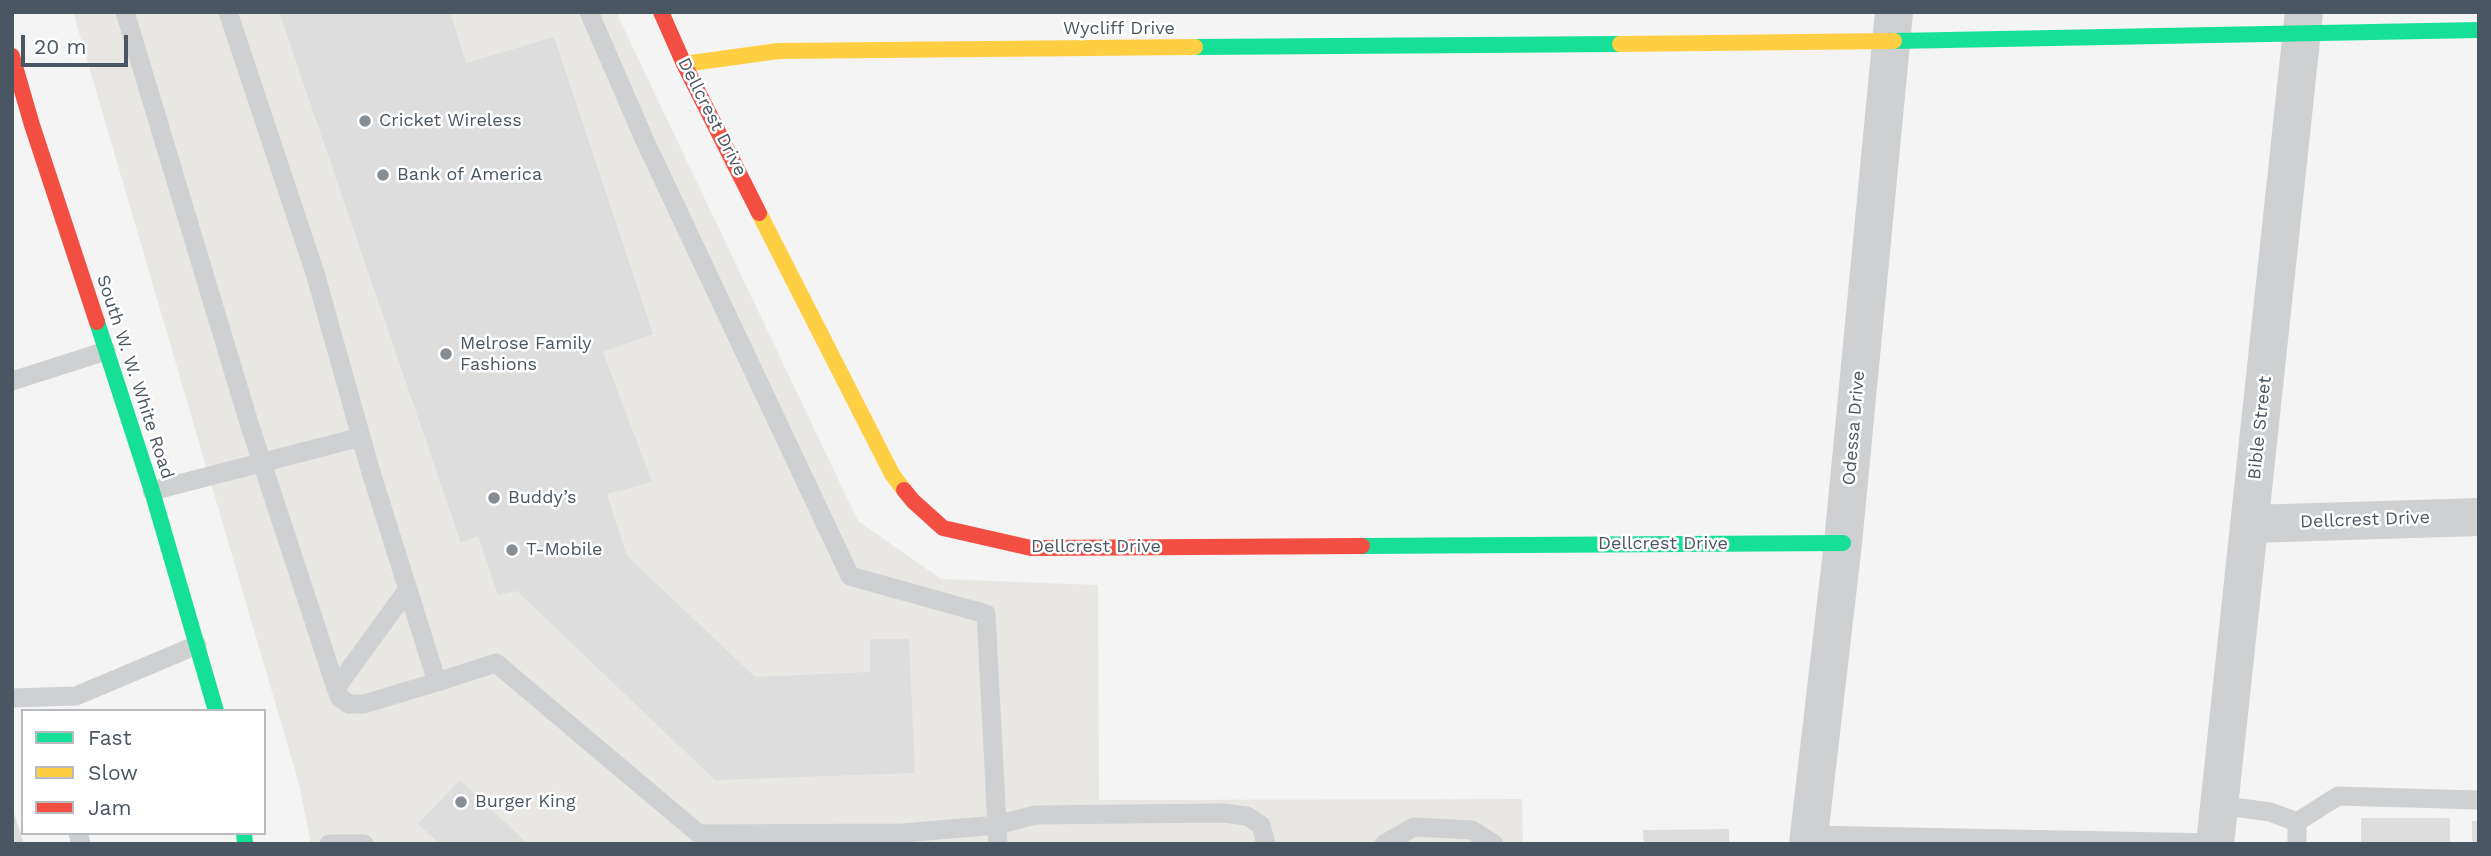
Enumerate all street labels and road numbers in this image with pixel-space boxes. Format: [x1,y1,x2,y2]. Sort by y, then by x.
street label: Wycliff Drive [1063,18,1175,40]
street label: Dellcrest Drive [673,54,751,180]
street label: South W. W. White Road [92,272,178,482]
street label: Odessa Drive [1838,370,1870,486]
street label: Bible Street [2244,375,2276,481]
street label: Dellcrest Drive [2300,507,2430,533]
street label: Dellcrest Drive [1598,533,1728,555]
street label: Dellcrest Drive [1031,536,1161,558]

